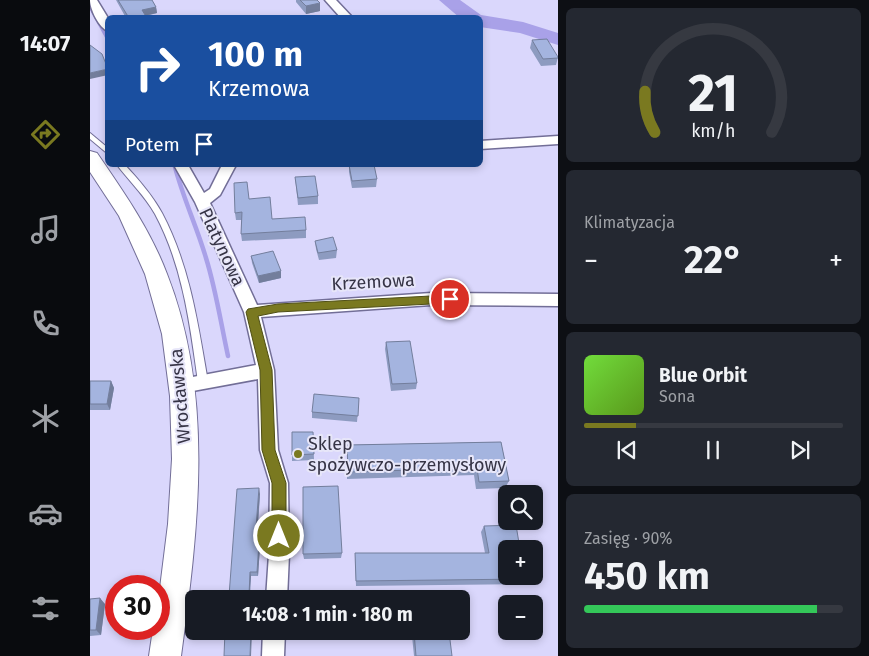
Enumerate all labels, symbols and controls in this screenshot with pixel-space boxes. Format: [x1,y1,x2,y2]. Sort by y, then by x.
text: 14:07 [20,30,70,57]
text: 100 m [208,33,303,75]
icon: right [125,35,190,100]
text: 21 [689,62,738,125]
text: Krzemowa [208,75,310,102]
icon: directions [28,117,63,152]
text: km/h [691,120,736,142]
icon: arrive [190,130,218,158]
text: Potem [125,133,180,156]
street label: Platynowa [194,204,250,290]
icon: music [28,212,63,247]
text: Klimatyzacja [584,213,675,232]
text: 22° [684,237,743,283]
text: − [584,244,598,277]
text: + [829,244,843,277]
street label: Krzemowa [331,269,415,295]
pin [429,278,471,320]
icon: arrive [436,285,464,313]
icon: phone [28,306,63,341]
street label: Wrocławska [165,348,195,444]
text: Blue Orbit [659,364,747,387]
text: Sona [659,387,695,406]
icon: climate [28,401,63,436]
place label: Sklep spożywczo-przemysłowy [308,433,506,476]
icon: previous [613,436,641,464]
icon: pause [699,436,727,464]
icon: next [786,436,814,464]
marker: Sklep spożywczo-przemysłowy [292,448,304,460]
map controls [498,485,543,640]
button: search [498,485,543,530]
icon: car [28,496,63,531]
position arrow [252,509,304,561]
text: Zasięg · 90% [584,529,673,548]
button: + [498,540,543,585]
text: 450 km [584,553,710,599]
speed limit sign: 30 [105,575,170,640]
icon: filters [28,591,63,626]
button: − [498,595,543,640]
text: 14:08 · 1 min · 180 m [242,603,413,626]

